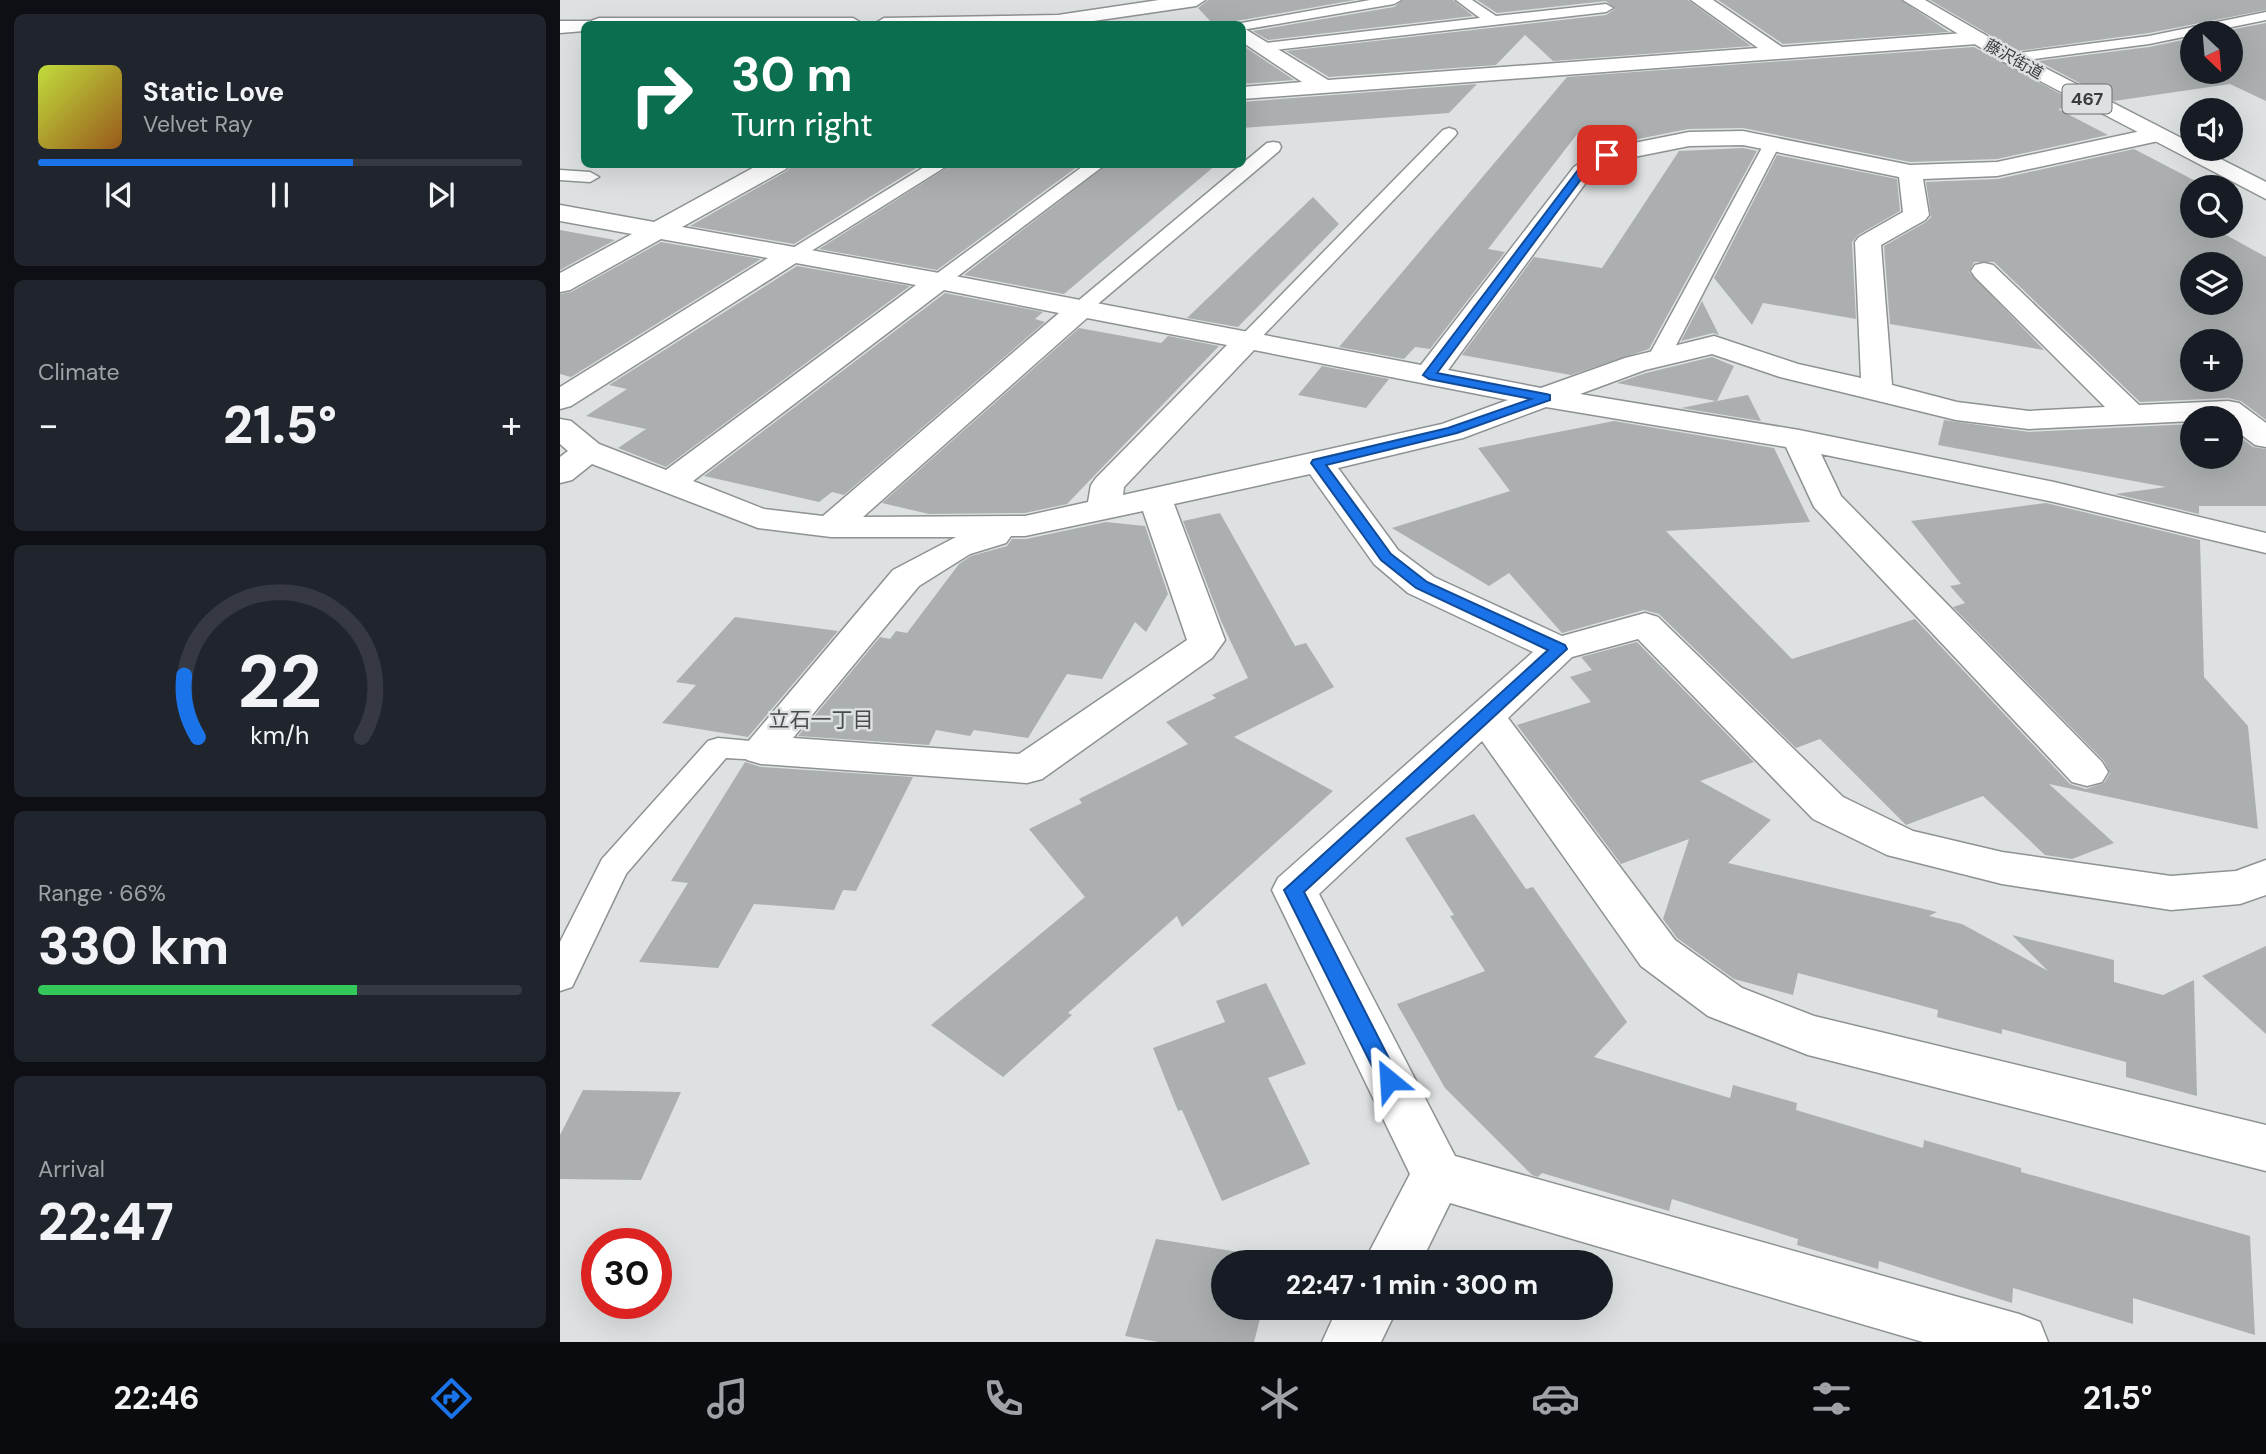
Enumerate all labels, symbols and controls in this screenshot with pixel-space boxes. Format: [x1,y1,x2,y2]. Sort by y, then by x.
north arrow [2180,21,2244,84]
map controls [2180,21,2243,469]
street label: 藤沢街道 [1981,34,2047,84]
text: 30 m [731,42,853,106]
icon: right [616,49,707,140]
text: Static Love [143,75,284,109]
road number: 467 [2062,84,2112,114]
button: sound [2180,98,2243,161]
text: Turn right [731,104,873,146]
text: Velvet Ray [143,109,253,139]
pin [1577,125,1637,185]
icon: arrive [1588,136,1626,174]
button: search [2180,175,2243,238]
icon: previous [100,176,138,214]
icon: pause [261,176,299,214]
icon: next [422,176,460,214]
button: layers [2180,252,2243,315]
button: + [2180,329,2243,392]
text: Climate [38,357,120,387]
text: 21.5° [223,391,337,459]
text: − [38,400,59,450]
text: + [501,400,522,450]
button: − [2180,406,2243,469]
text: 22 [238,635,322,730]
district label: 立石一丁目 [769,706,874,734]
text: km/h [250,719,310,752]
text: Range · 66% [38,878,166,908]
text: 330 km [38,912,229,980]
position arrow [1352,1043,1426,1117]
text: Arrival [38,1154,105,1184]
text: 22:47 [38,1188,174,1256]
speed limit sign: 30 [581,1228,672,1319]
text: 22:47 · 1 min · 300 m [1286,1268,1538,1302]
icon: directions [427,1374,476,1423]
icon: music [703,1374,752,1423]
icon: phone [979,1374,1028,1423]
icon: climate [1255,1374,1304,1423]
icon: car [1531,1374,1580,1423]
icon: filters [1807,1374,1856,1423]
text: 22:46 [114,1377,200,1419]
text: 21.5° [2083,1377,2152,1419]

